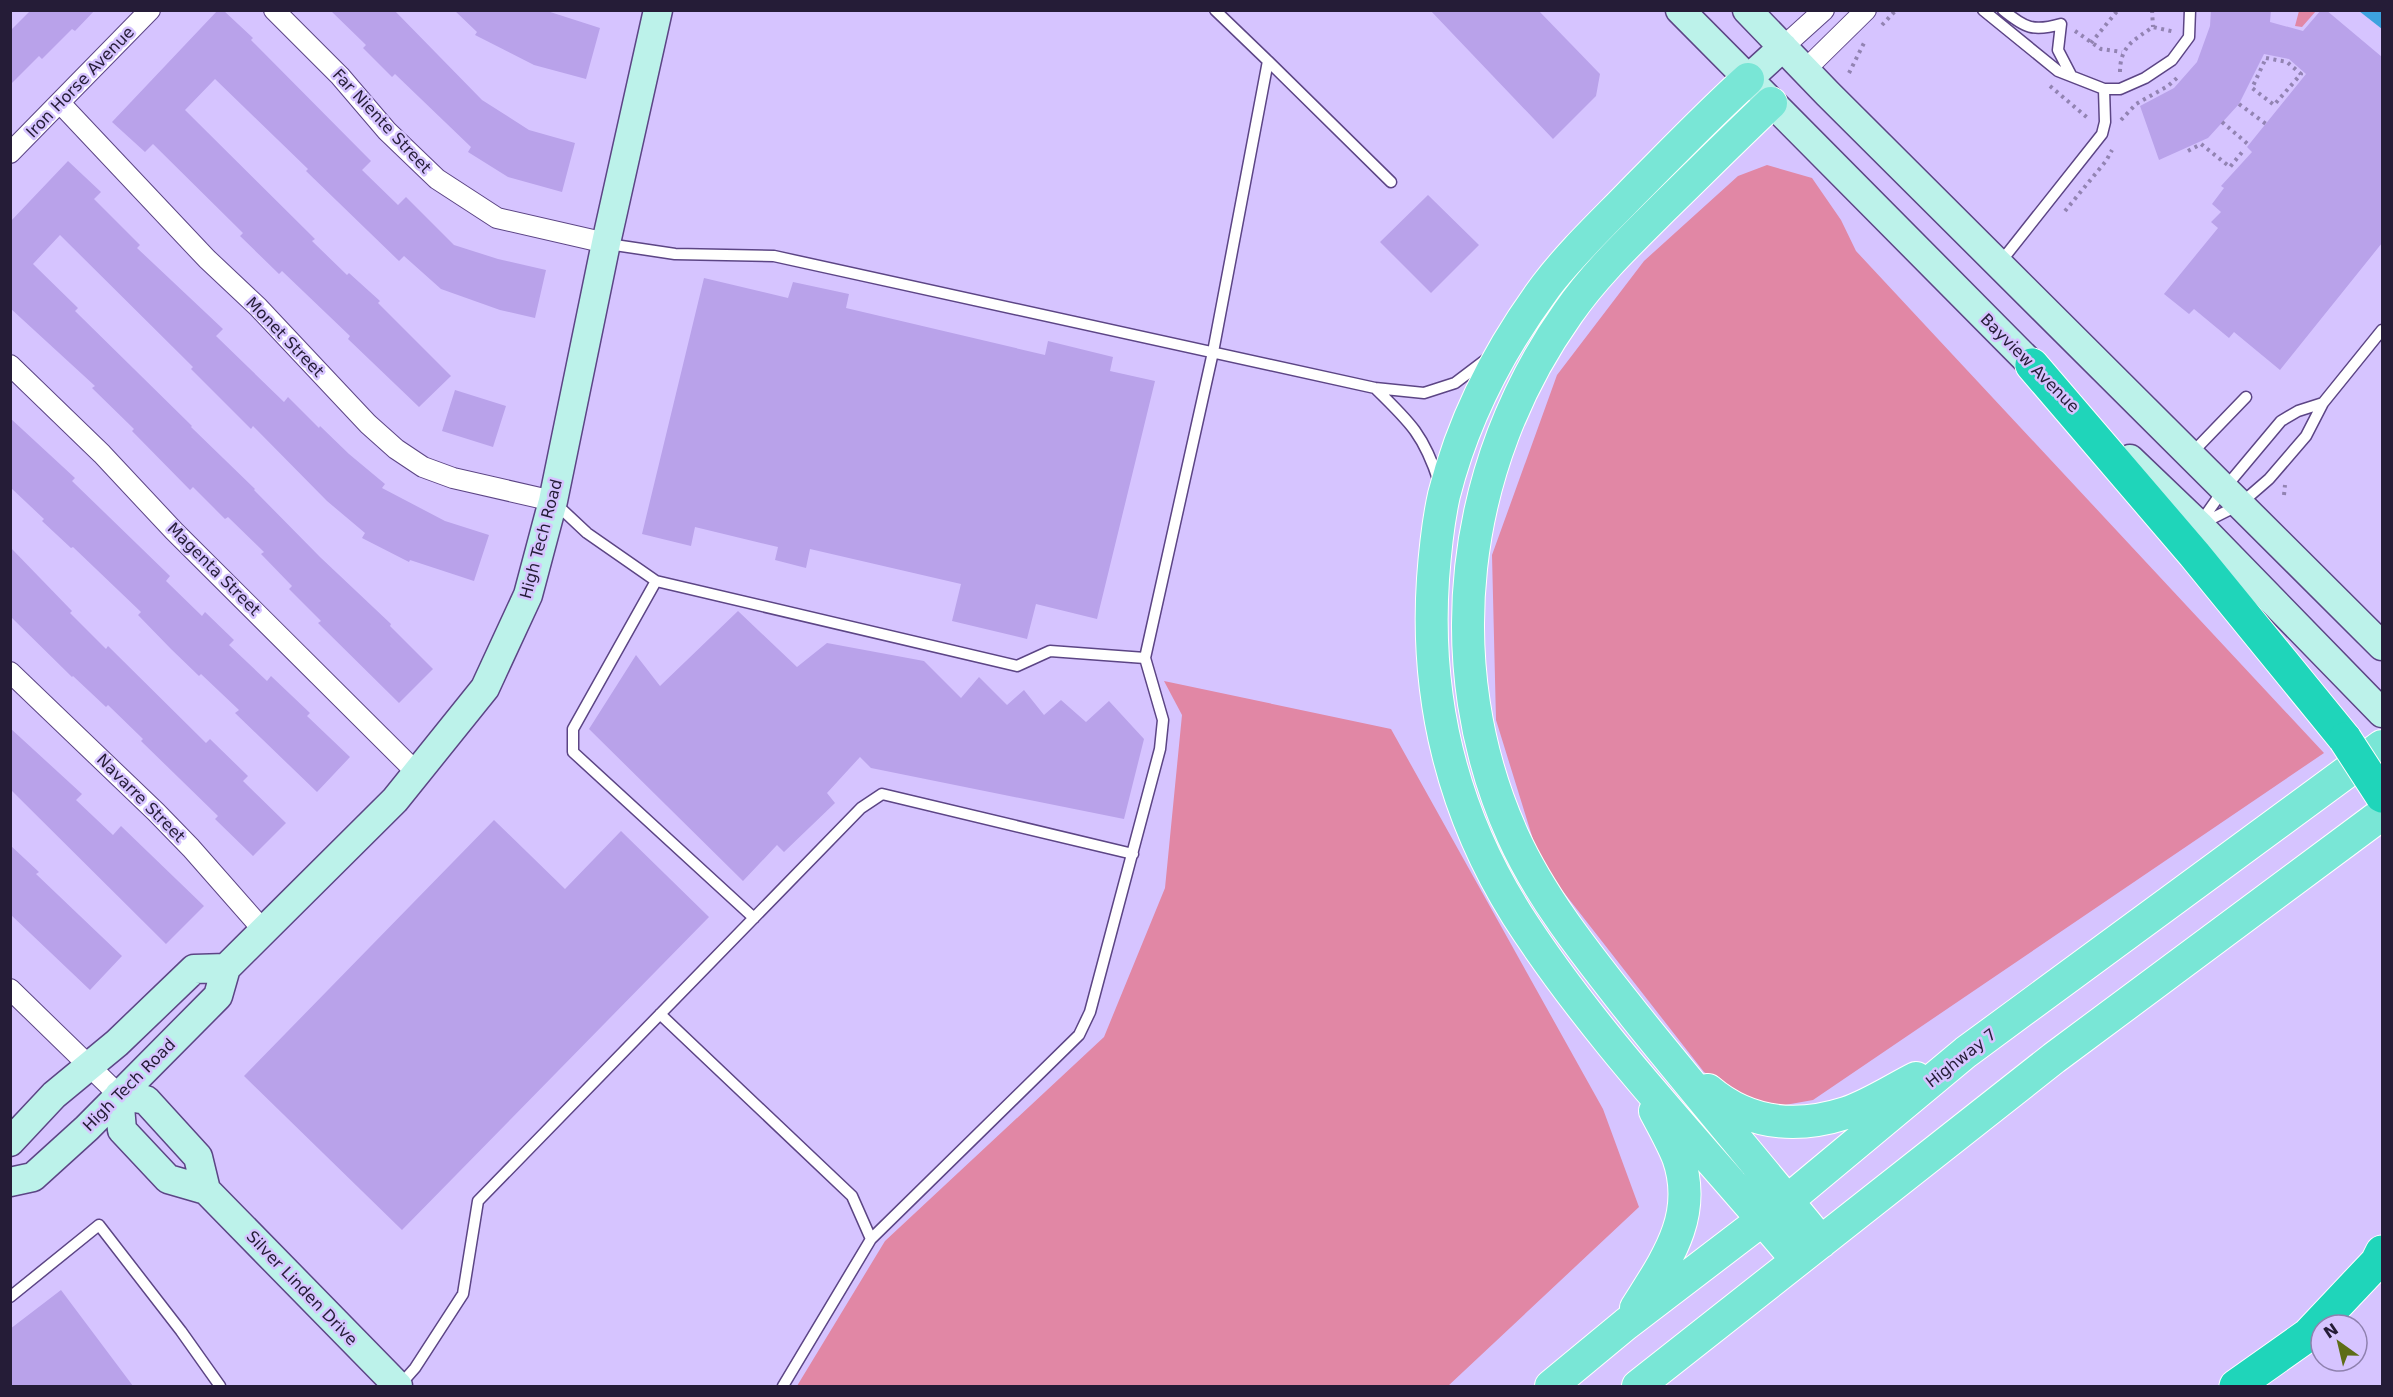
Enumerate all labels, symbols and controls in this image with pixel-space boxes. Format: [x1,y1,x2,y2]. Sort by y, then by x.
street label: Iron Horse Avenue [22,23,138,141]
street label: Far Niente Street [329,65,435,177]
street label: Monet Street [242,293,328,381]
street label: Bayview Avenue [1977,310,2083,416]
street label: High Tech Road [516,477,566,601]
street label: Magenta Street [164,519,264,619]
street label: Navarre Street [93,750,189,846]
street label: Highway 7 [1922,1025,2000,1091]
street label: High Tech Road [79,1035,179,1135]
street label: Silver Linden Drive [243,1227,361,1349]
north arrow [2309,1313,2369,1373]
text: N [2320,1319,2342,1343]

